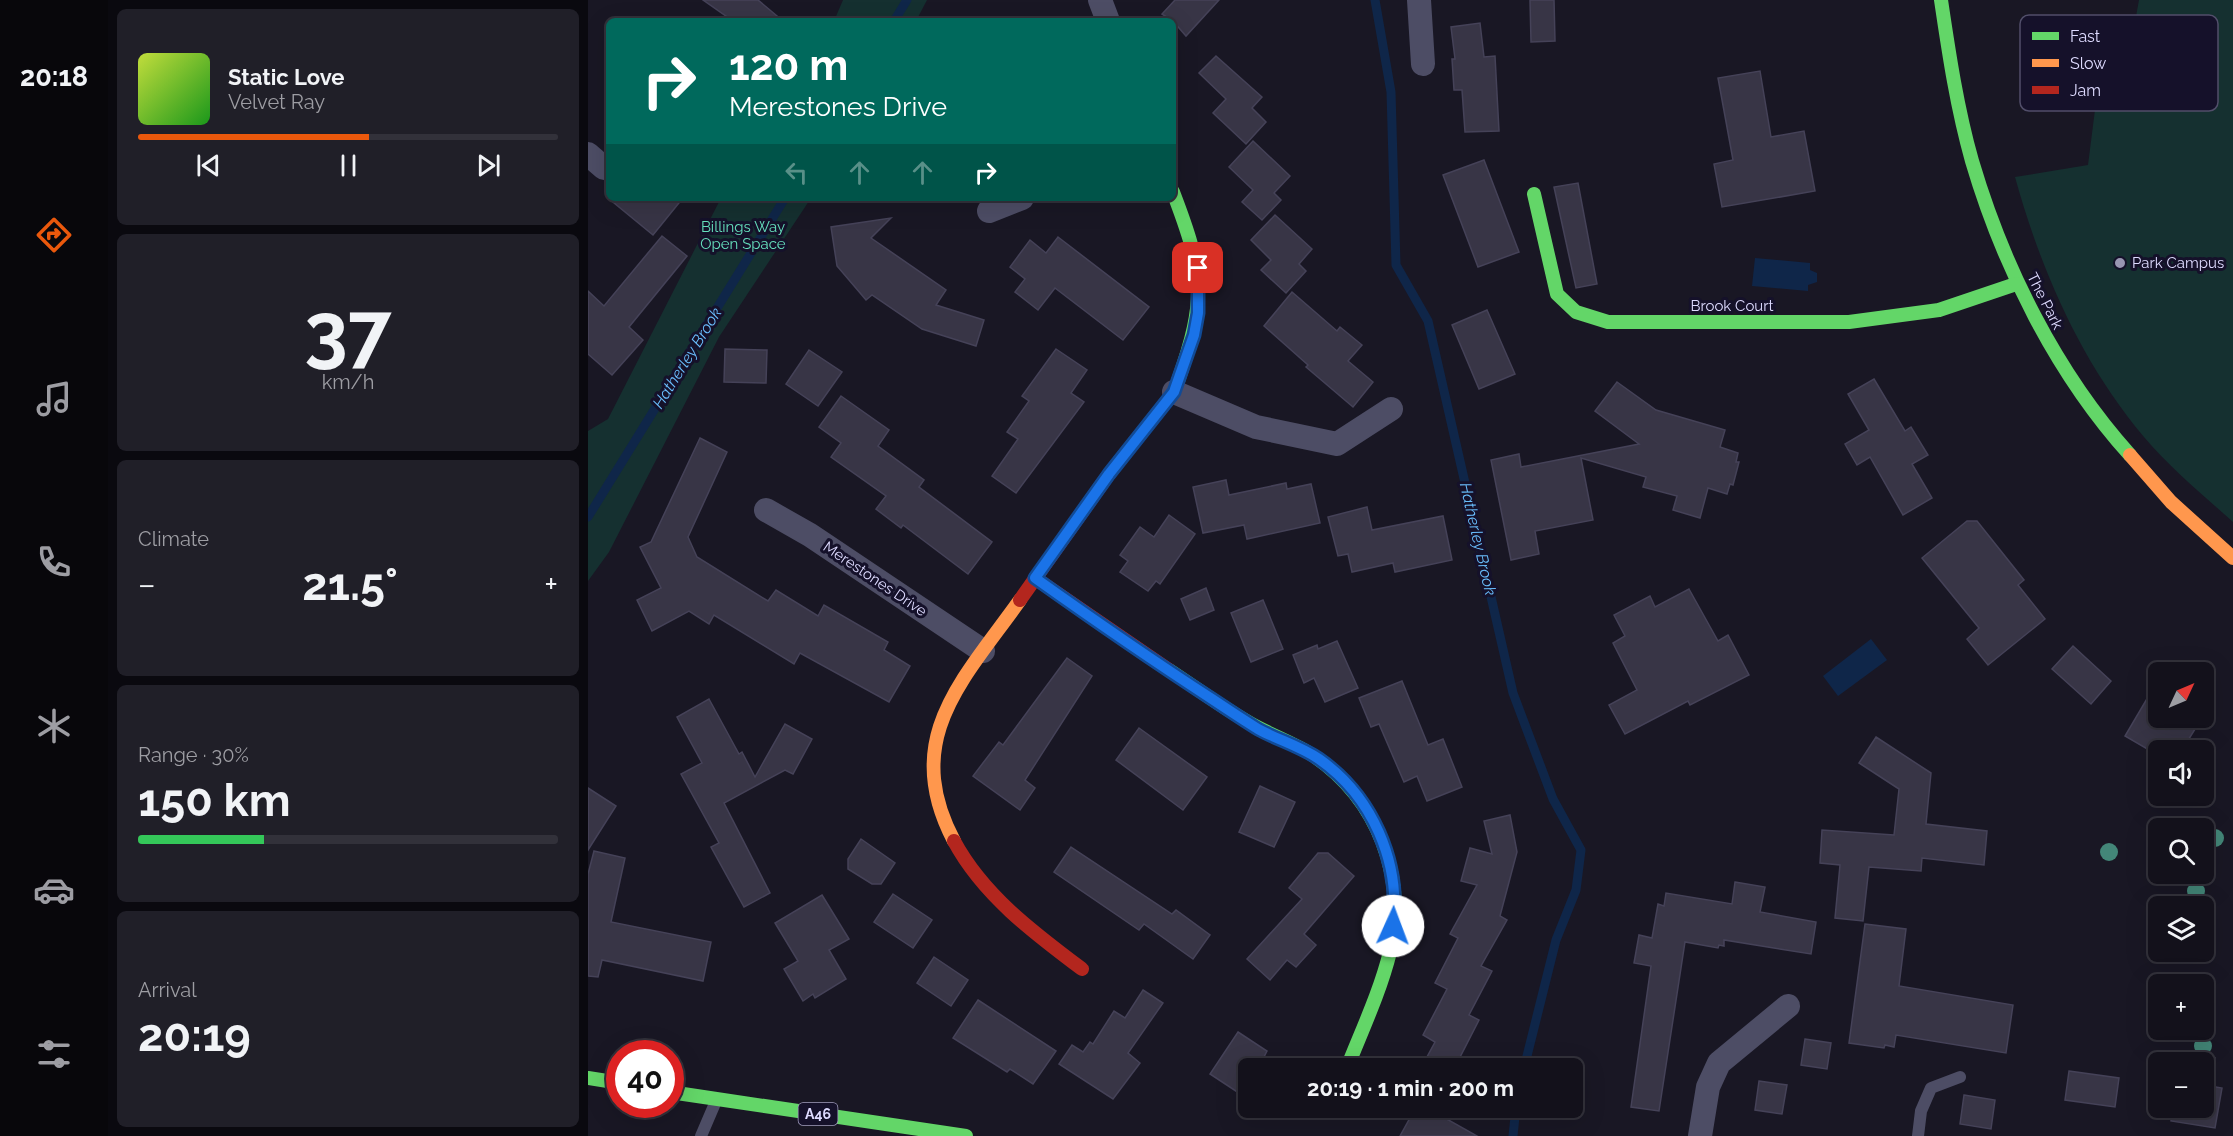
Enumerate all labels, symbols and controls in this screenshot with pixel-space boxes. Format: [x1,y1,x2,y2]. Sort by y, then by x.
legend [2020,15,2218,111]
text: Fast [2070,27,2101,46]
text: 120 m [729,41,848,90]
icon: right [630,42,708,120]
text: Slow [2070,54,2106,73]
text: 20:18 [20,61,88,92]
text: Static Love [228,64,345,90]
text: Jam [2070,81,2101,100]
text: Velvet Ray [228,90,325,114]
text: Merestones Drive [729,91,947,122]
icon: previous [192,149,225,182]
icon: pause [332,149,365,182]
icon: next [472,149,505,182]
icon: left [780,156,813,189]
icon: ahead [843,156,876,189]
icon: ahead [906,156,939,189]
icon: right [969,156,1002,189]
icon: directions [33,214,75,256]
park label: Billings Way Open Space [700,218,786,253]
pin [1172,242,1223,293]
icon: arrive [1181,251,1214,284]
place label: Park Campus [2132,254,2224,272]
marker: Park Campus [2113,256,2127,270]
street label: The Park [2023,270,2067,332]
text: 37 [304,285,392,376]
street label: Brook Court [1690,297,1774,315]
water label: Hatherley Brook [648,304,726,412]
text: km/h [322,370,374,394]
icon: music [33,378,75,420]
water label: Hatherley Brook [1456,481,1500,598]
text: Climate [138,527,209,551]
street label: Merestones Drive [820,538,930,620]
icon: phone [33,541,75,583]
text: 21.5° [302,558,398,611]
text: − [138,565,156,604]
text: + [544,565,558,604]
north arrow [2148,662,2214,728]
map controls [2148,662,2214,1118]
icon: climate [33,705,75,747]
button: sound [2148,740,2214,806]
text: Range · 30% [138,743,249,767]
text: 150 km [138,774,291,827]
button: search [2148,818,2214,884]
icon: car [33,869,75,911]
position arrow [1361,894,1425,958]
button: layers [2148,896,2214,962]
button: + [2148,974,2214,1040]
text: Arrival [138,978,197,1002]
text: 20:19 [138,1009,251,1062]
icon: filters [33,1033,75,1075]
speed limit sign: 40 [606,1040,684,1118]
button: − [2148,1052,2214,1118]
text: 20:19 · 1 min · 200 m [1307,1075,1514,1101]
road number: A46 [798,1103,838,1125]

